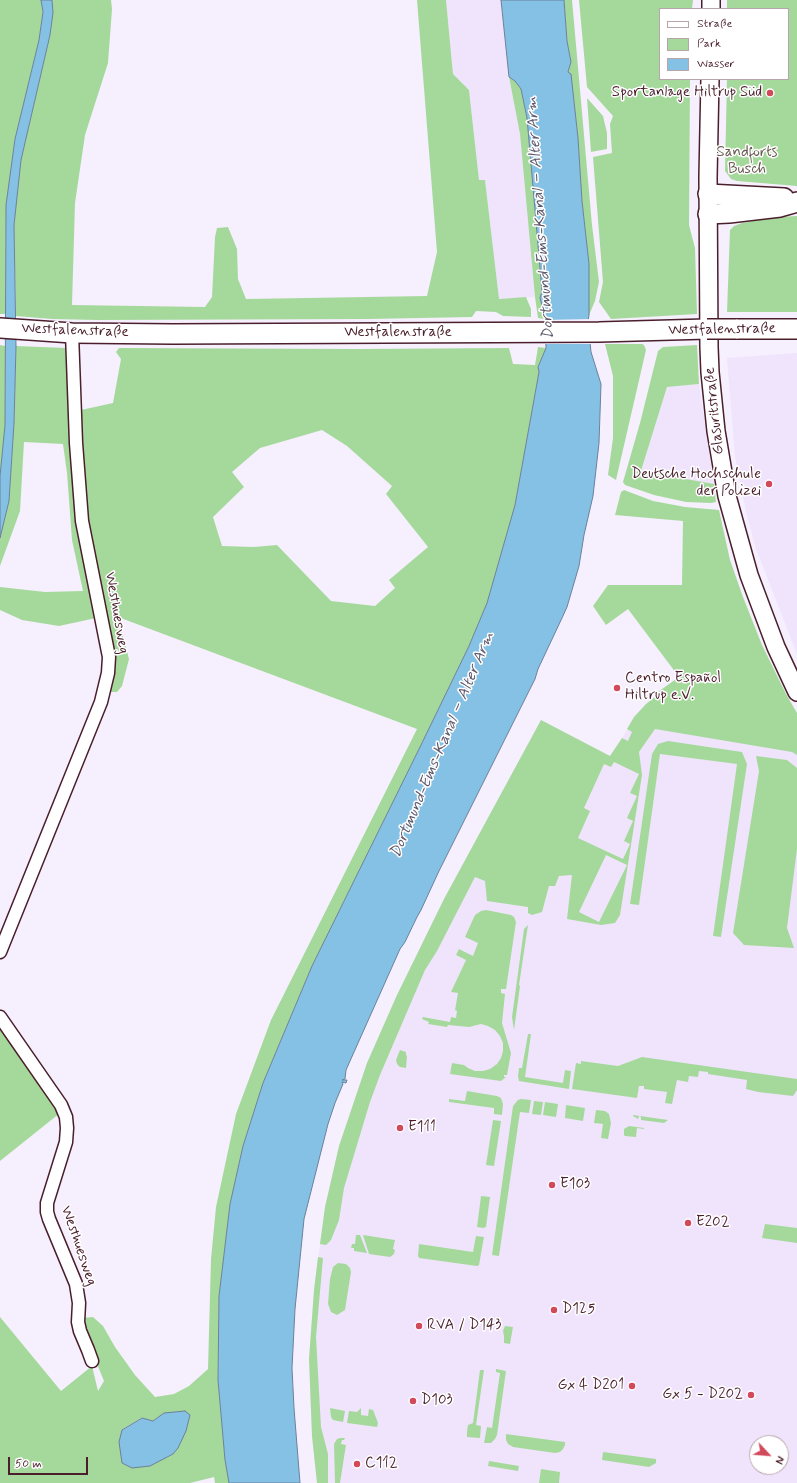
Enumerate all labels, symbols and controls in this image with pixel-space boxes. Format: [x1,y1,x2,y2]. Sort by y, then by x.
legend [659,8,789,80]
text: Straße [697,16,732,32]
text: Park [697,36,721,52]
text: Wasser [697,56,735,72]
place label: Sportanlage Hiltrup Süd [612,84,762,102]
marker: Sportanlage Hiltrup Süd [765,88,775,98]
water label: Dortmund-Ems-Kanal – Alter Arm [523,96,559,340]
park label: Sandforts Busch [717,144,777,179]
street label: Westfalenstraße [21,320,129,342]
street label: Westfalenstraße [668,320,776,340]
street label: Westfalenstraße [344,324,452,342]
street label: Glasuritstraße [701,366,729,456]
place label: Deutsche Hochschule der Polizei [631,466,761,501]
marker: Deutsche Hochschule der Polizei [764,479,774,489]
street label: Westhuesweg [100,571,132,655]
water label: Dortmund-Ems-Kanal – Alter Arm [387,629,499,861]
place label: Centro Español Hiltrup e.V. [625,670,721,705]
marker: Centro Español Hiltrup e.V. [612,683,622,693]
place label: E111 [408,1119,436,1137]
marker: E111 [395,1123,405,1133]
place label: E103 [560,1176,590,1194]
marker: E103 [547,1180,557,1190]
street label: Westhuesweg [56,1204,100,1288]
place label: E202 [696,1214,730,1232]
marker: E202 [683,1218,693,1228]
place label: D125 [562,1301,595,1319]
marker: D125 [549,1305,559,1315]
place label: RVA / D143 [427,1317,501,1335]
marker: RVA / D143 [414,1321,424,1331]
place label: Gx 4 D201 [558,1377,624,1395]
marker: Gx 4 D201 [627,1381,637,1391]
place label: Gx 5 - D202 [662,1386,743,1404]
marker: Gx 5 - D202 [746,1390,756,1400]
place label: D103 [421,1392,453,1410]
marker: D103 [408,1396,418,1406]
north arrow [749,1435,789,1475]
scale bar [10,1449,90,1475]
text: N [771,1453,787,1466]
place label: C112 [365,1455,398,1473]
text: 50 m [15,1456,42,1472]
marker: C112 [352,1459,362,1469]

